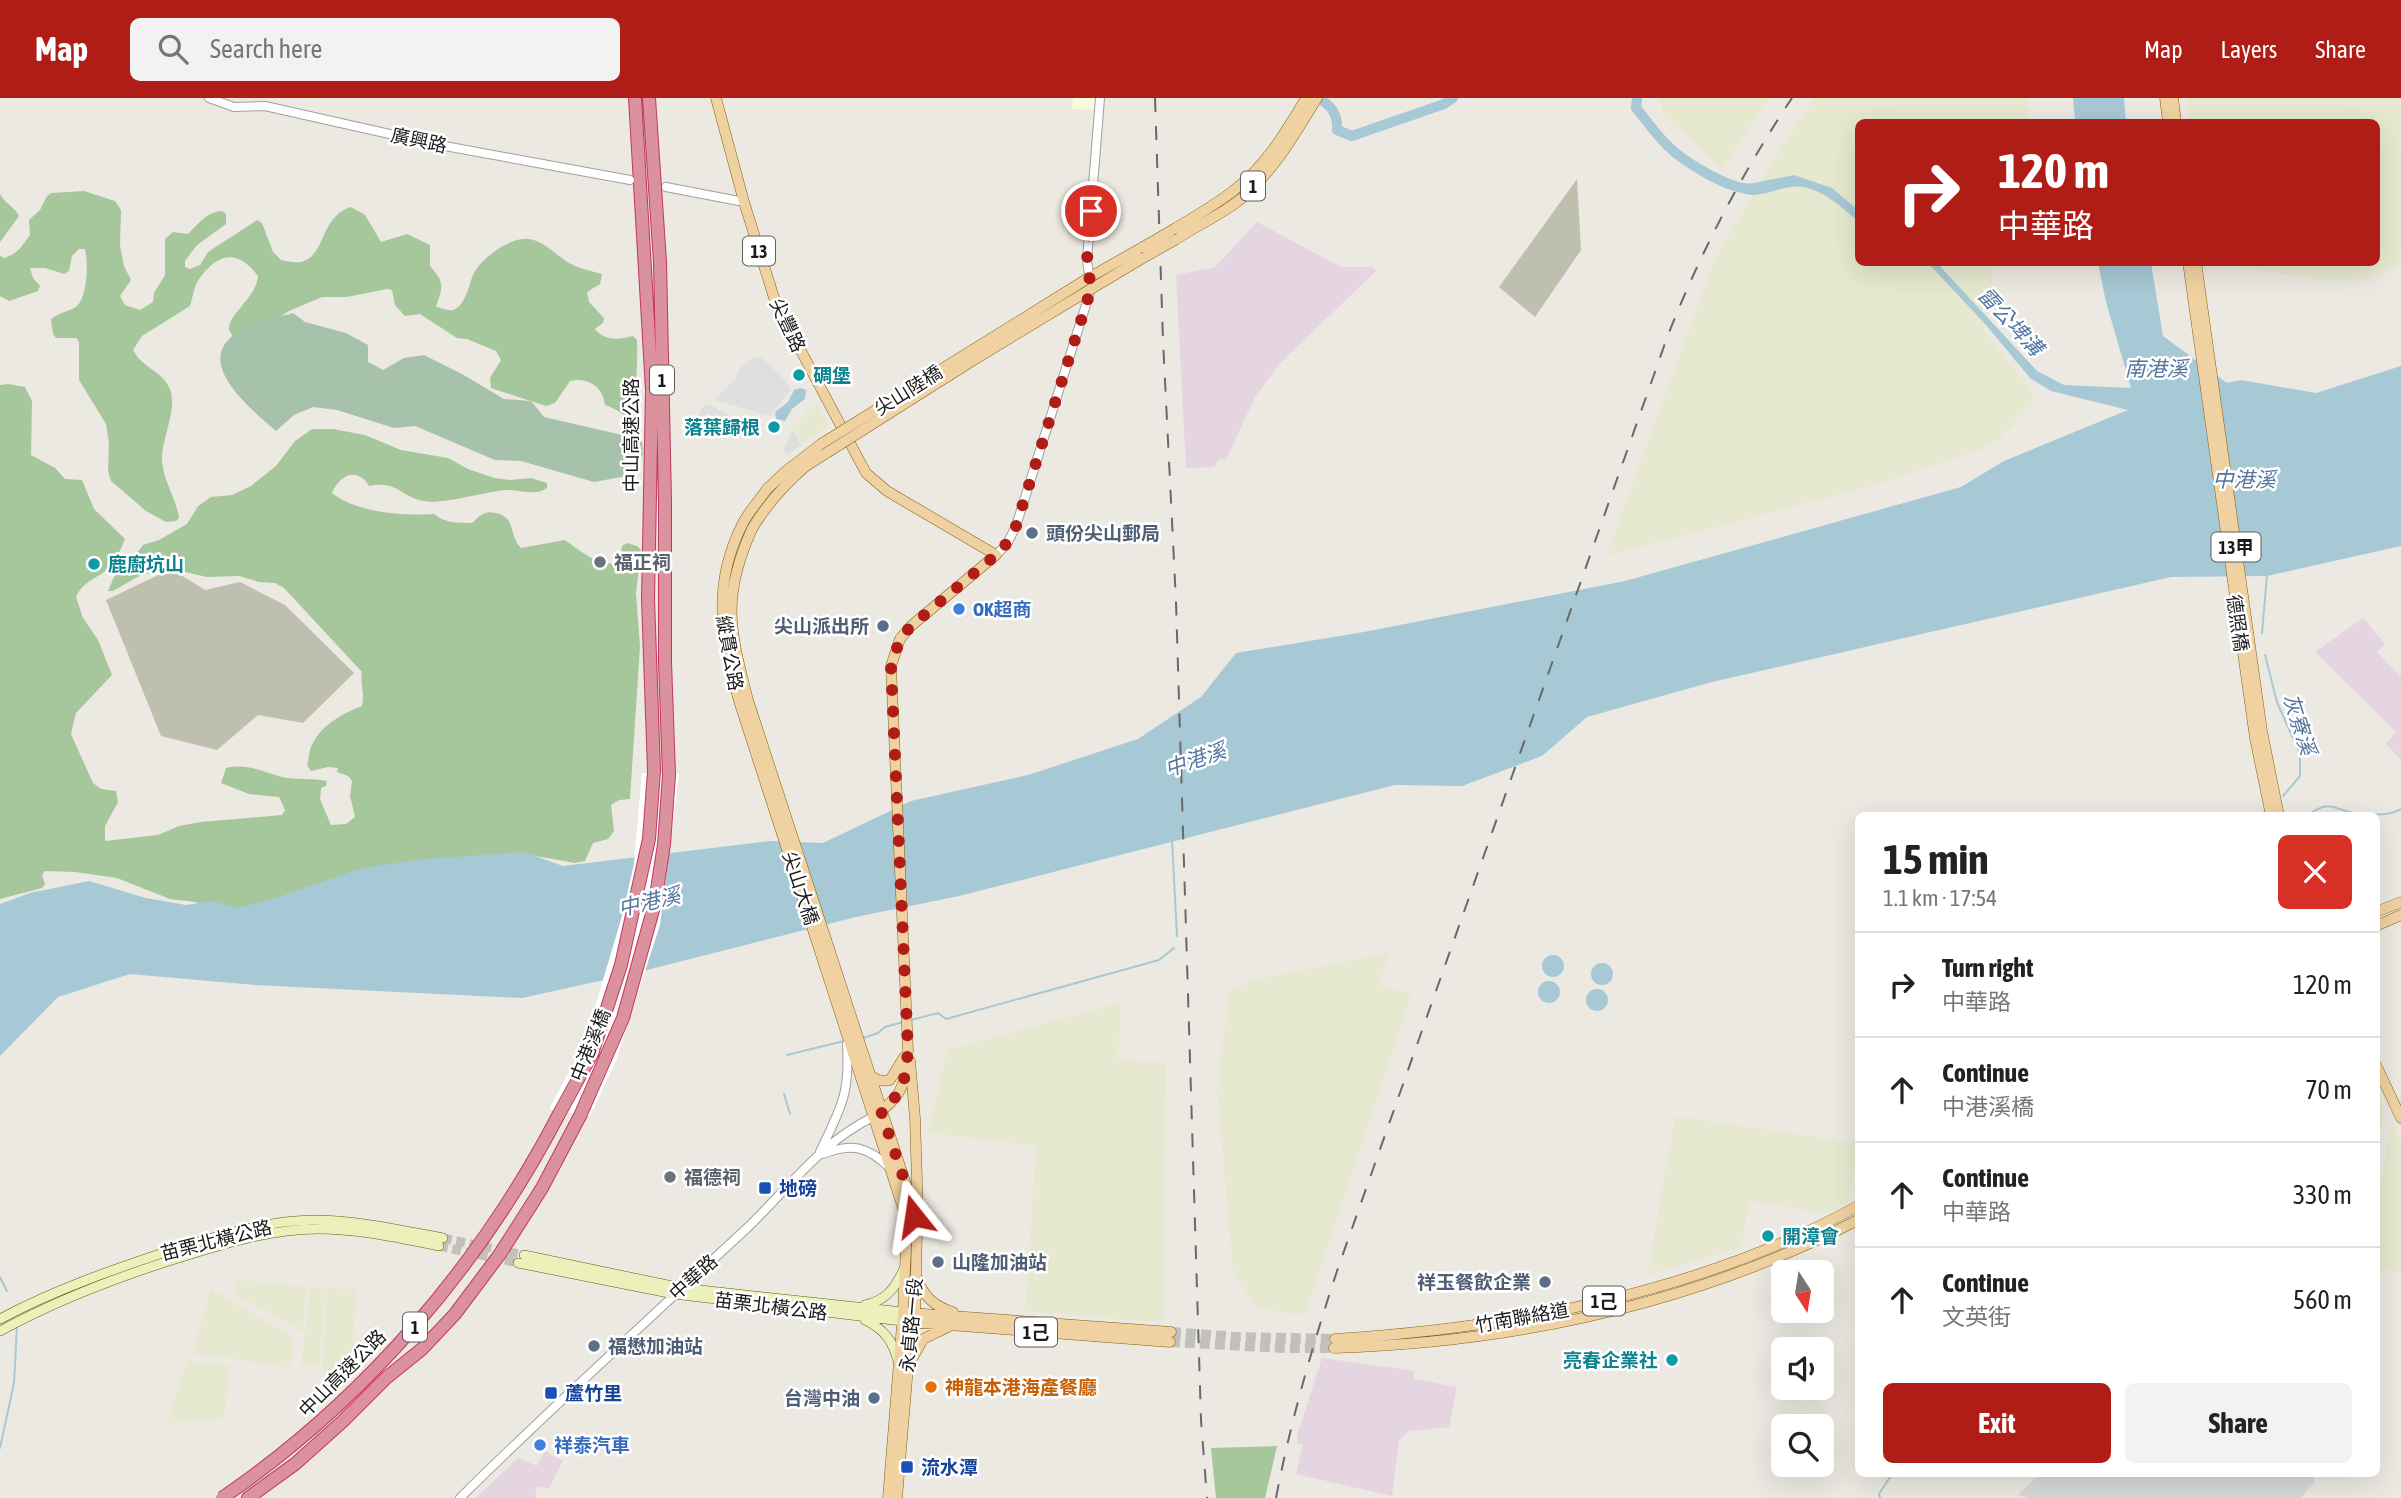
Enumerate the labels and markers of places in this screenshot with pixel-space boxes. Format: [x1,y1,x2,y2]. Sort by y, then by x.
pin [1061,181,1121,241]
place label: 碉堡 [813,364,851,386]
marker: 碉堡 [791,367,807,383]
place label: 落葉歸根 [684,416,760,438]
marker: 落葉歸根 [766,419,782,435]
place label: 頭份尖山郵局 [1046,522,1160,544]
marker: 頭份尖山郵局 [1024,525,1040,541]
place label: 福正祠 [614,551,671,573]
place label: 鹿廚坑山 [108,553,184,575]
marker: 福正祠 [592,554,608,570]
marker: 鹿廚坑山 [86,556,102,572]
place label: OK超商 [973,598,1031,620]
marker: OK超商 [951,601,967,617]
place label: 尖山派出所 [774,615,869,637]
marker: 尖山派出所 [875,618,891,634]
place label: 福德祠 [684,1166,741,1188]
marker: 福德祠 [662,1169,678,1185]
place label: 地磅 [779,1177,817,1199]
marker: 地磅 [757,1180,773,1196]
place label: 開漳會 [1782,1225,1839,1247]
marker: 開漳會 [1760,1228,1776,1244]
place label: 山隆加油站 [952,1251,1047,1273]
marker: 山隆加油站 [930,1254,946,1270]
place label: 祥玉餐飲企業 [1417,1271,1531,1293]
marker: 祥玉餐飲企業 [1537,1274,1553,1290]
place label: 福懋加油站 [608,1335,703,1357]
marker: 福懋加油站 [586,1338,602,1354]
place label: 亮春企業社 [1563,1349,1658,1371]
marker: 亮春企業社 [1664,1352,1680,1368]
place label: 神龍本港海產餐廳 [945,1376,1097,1398]
marker: 神龍本港海產餐廳 [923,1379,939,1395]
place label: 蘆竹里 [565,1382,622,1404]
marker: 蘆竹里 [543,1385,559,1401]
place label: 台灣中油 [784,1387,860,1409]
marker: 台灣中油 [866,1390,882,1406]
place label: 祥泰汽車 [554,1434,630,1456]
marker: 祥泰汽車 [532,1437,548,1453]
place label: 流水潭 [921,1456,978,1478]
marker: 流水潭 [899,1459,915,1475]

